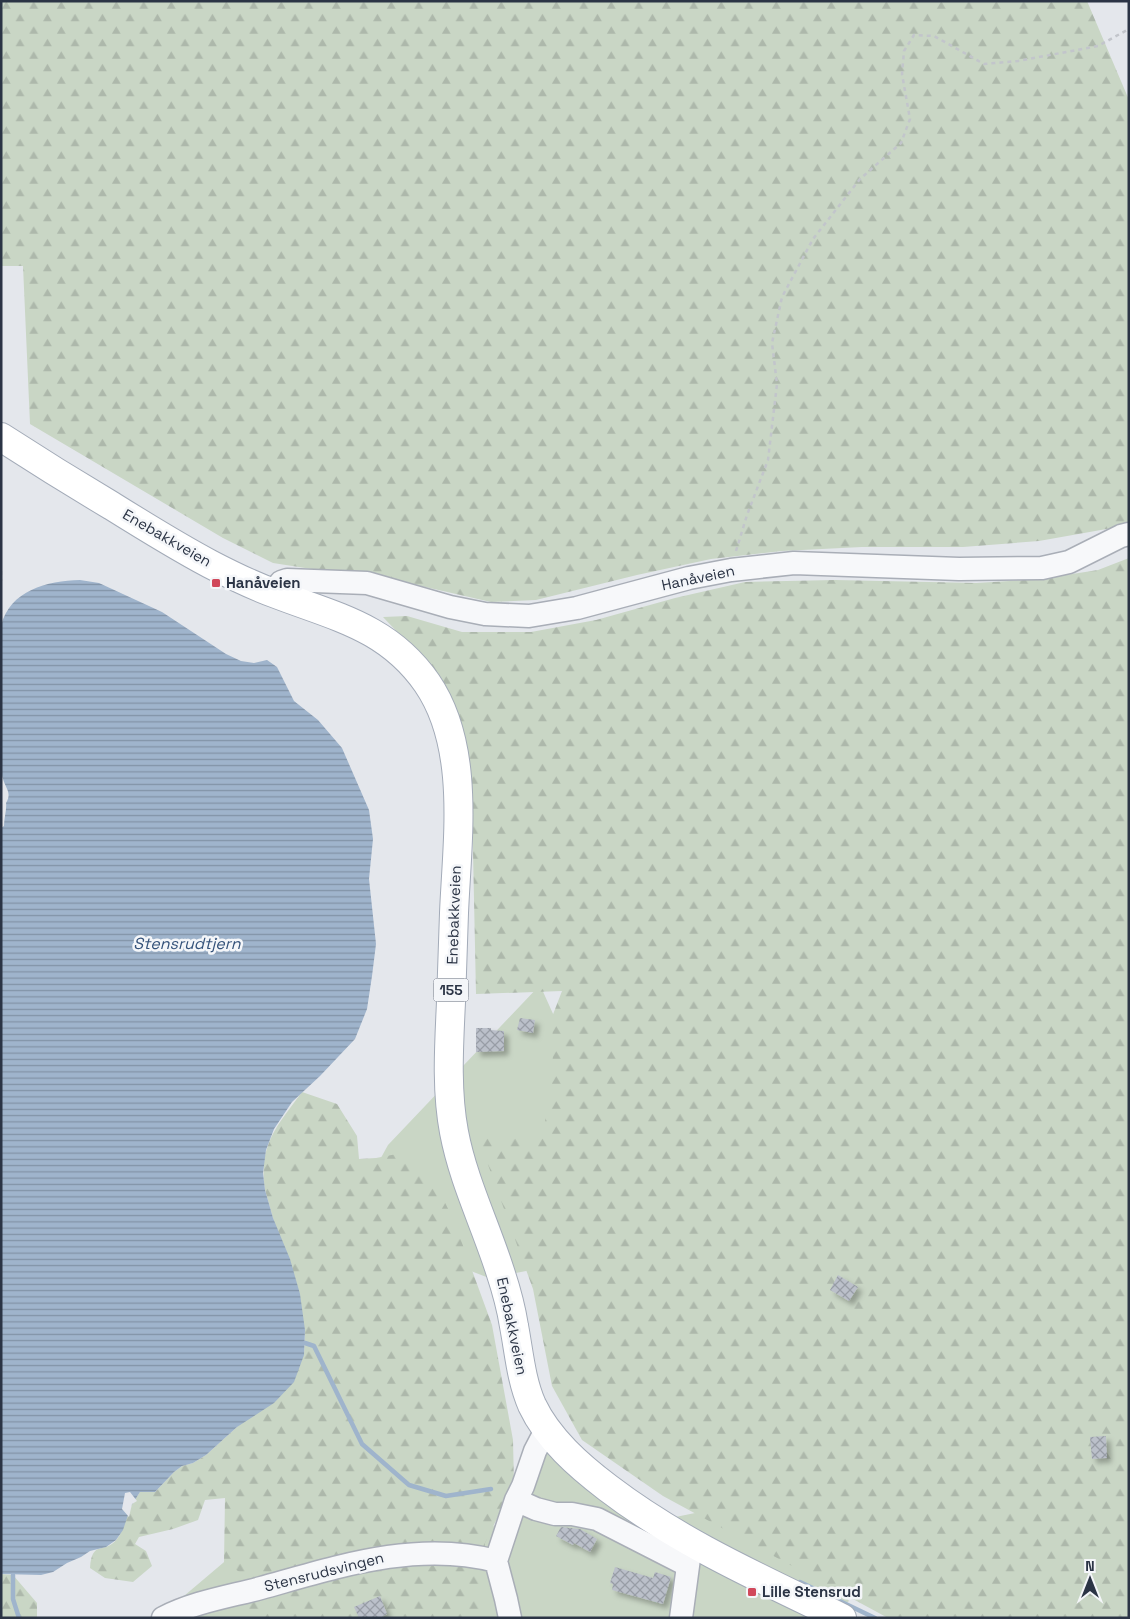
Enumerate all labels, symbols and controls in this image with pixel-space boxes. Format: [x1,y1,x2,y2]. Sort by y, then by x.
street label: Enebakkveien [119,504,215,571]
street label: Hanåveien [660,560,736,595]
place label: Hanåveien [226,573,301,592]
marker: Hanåveien [210,577,222,589]
street label: Enebakkveien [442,865,465,965]
water label: Stensrudtjern [133,933,242,954]
road number: 155 [434,978,468,1002]
street label: Enebakkveien [493,1275,532,1376]
street label: Stensrudsvingen [262,1547,386,1596]
north arrow [1065,1554,1115,1604]
text: N [1085,1557,1095,1575]
place label: Lille Stensrud [762,1582,861,1601]
marker: Lille Stensrud [746,1586,758,1598]

